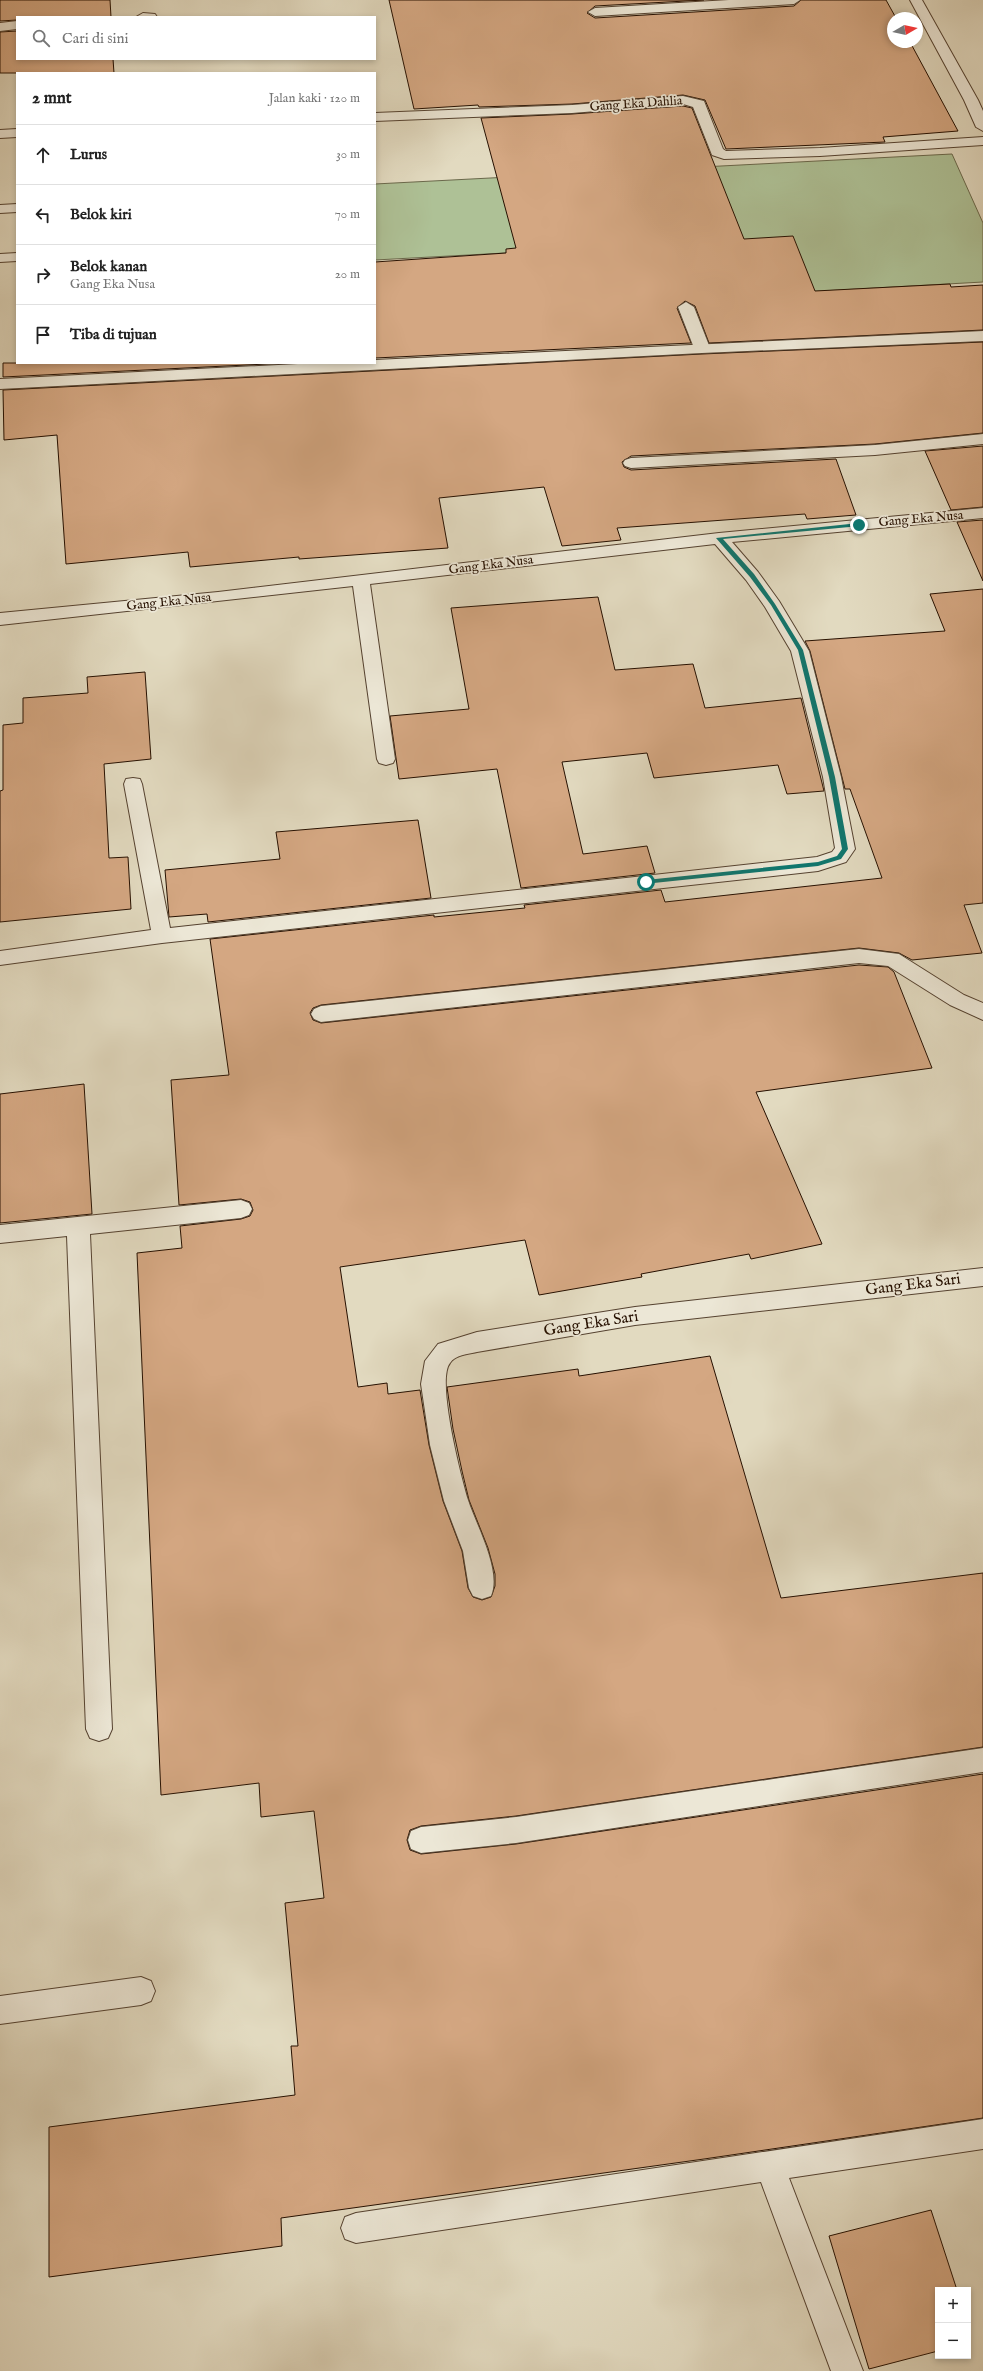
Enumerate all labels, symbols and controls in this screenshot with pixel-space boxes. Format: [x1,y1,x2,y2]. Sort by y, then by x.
north arrow [887,12,923,48]
search box [16,16,376,60]
icon: search [30,27,52,49]
text: Cari di sini [62,29,129,48]
text: 2 mnt [32,88,72,109]
text: Jalan kaki · 120 m [269,90,360,107]
street label: Gang Eka Dahlia [589,92,683,116]
icon: ahead [32,144,54,166]
text: Lurus [70,145,107,164]
text: 30 m [336,146,360,163]
icon: left [32,204,54,226]
text: Belok kiri [70,205,132,224]
text: 70 m [335,206,360,223]
text: Belok kanan [70,257,147,276]
icon: right [32,264,54,286]
text: 20 m [335,266,360,283]
text: Gang Eka Nusa [70,276,155,293]
icon: arrive [32,324,54,346]
text: Tiba di tujuan [70,325,157,344]
street label: Gang Eka Nusa [878,507,964,531]
route end [850,516,868,534]
street label: Gang Eka Nusa [448,551,535,579]
street label: Gang Eka Nusa [126,589,213,615]
route start [637,873,655,891]
street label: Gang Eka Sari [864,1269,962,1301]
street label: Gang Eka Sari [542,1307,640,1341]
map controls [935,2287,971,2359]
button: + [935,2287,971,2323]
button: − [935,2323,971,2359]

